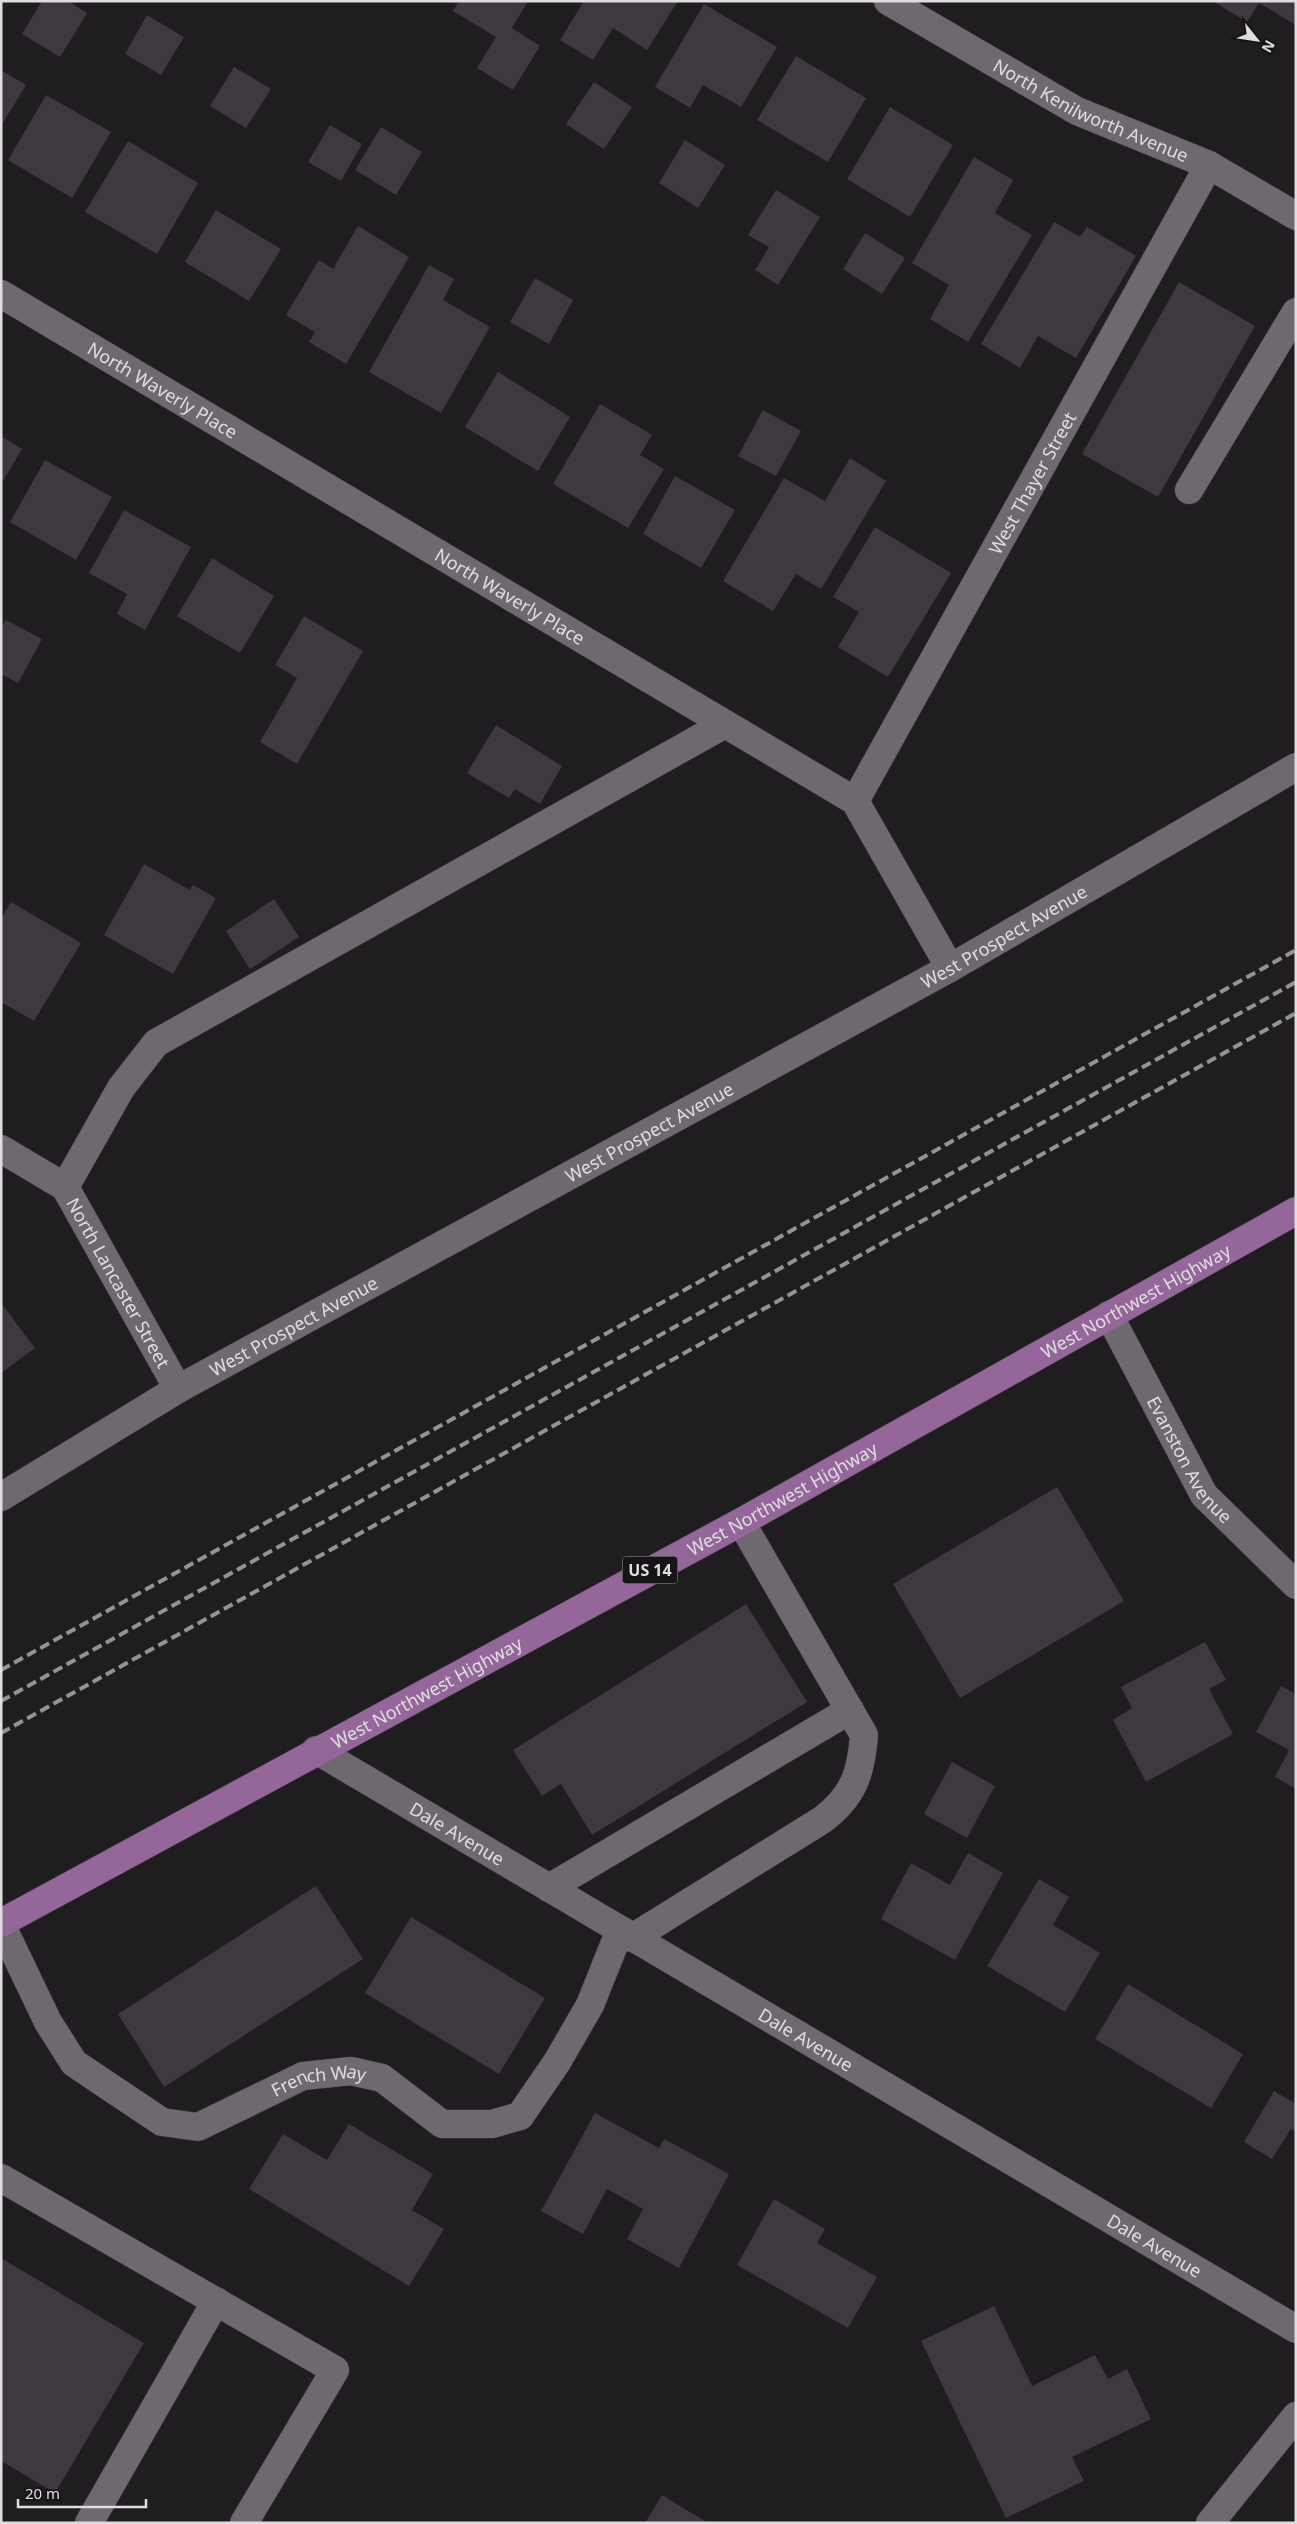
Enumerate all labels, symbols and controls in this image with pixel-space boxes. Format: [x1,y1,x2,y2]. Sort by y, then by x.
north arrow [1232,15,1282,65]
text: N [1258,37,1280,56]
street label: North Kenilworth Avenue [989,53,1192,167]
street label: North Waverly Place [83,336,242,444]
street label: West Thayer Street [983,407,1082,558]
street label: North Waverly Place [431,542,590,650]
street label: West Prospect Avenue [916,879,1091,994]
street label: West Prospect Avenue [561,1076,737,1188]
street label: North Lancaster Street [61,1193,176,1372]
street label: West Northwest Highway [1036,1238,1235,1364]
street label: West Prospect Avenue [205,1270,382,1382]
street label: Evanston Avenue [1142,1392,1238,1528]
street label: West Northwest Highway [683,1436,882,1561]
road number: US 14 [622,1556,678,1584]
street label: West Northwest Highway [327,1631,527,1754]
street label: Dale Avenue [405,1796,509,1871]
street label: Dale Avenue [754,2002,858,2077]
street label: French Way [267,2058,369,2102]
street label: Dale Avenue [1103,2208,1206,2283]
scale bar [18,2476,145,2508]
text: 20 m [25,2483,60,2503]

